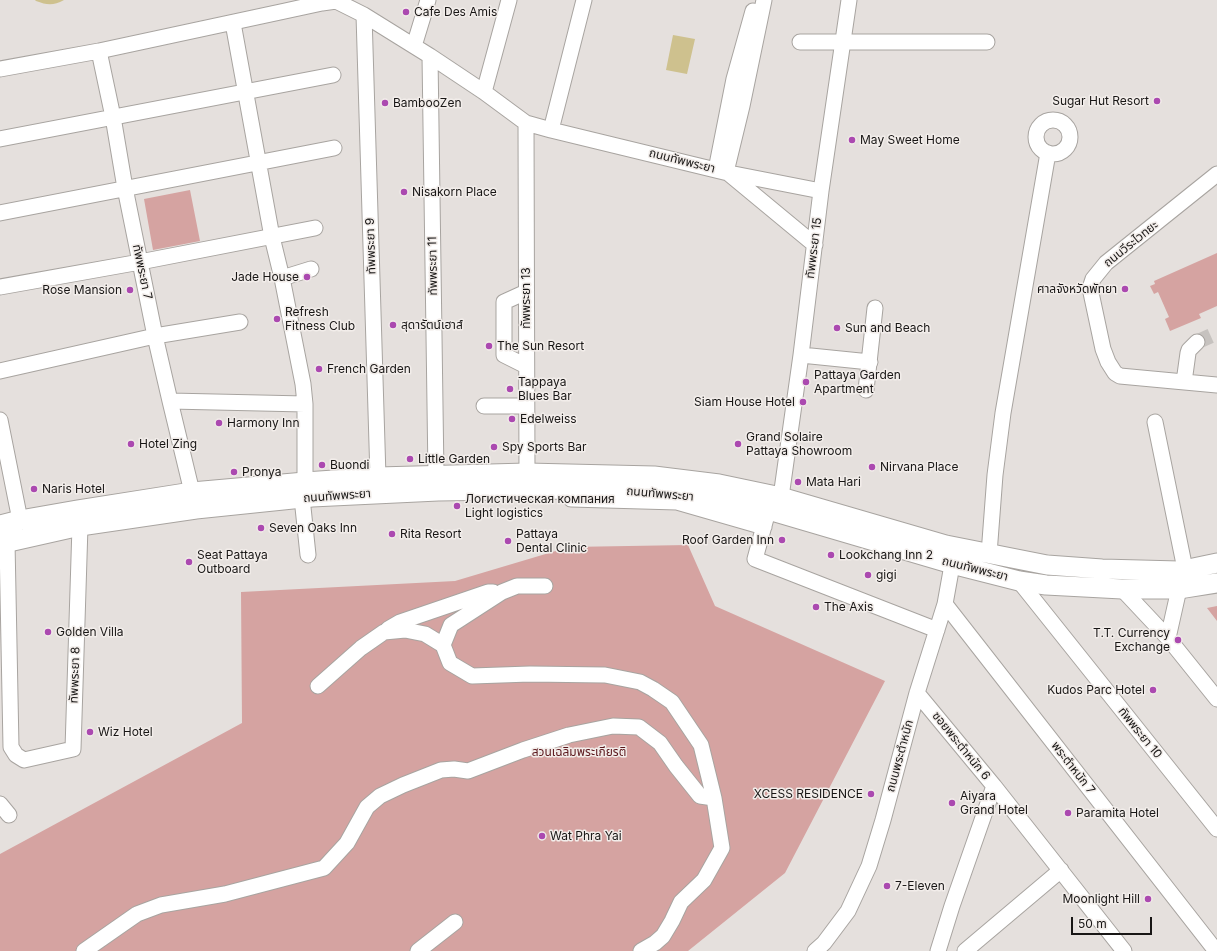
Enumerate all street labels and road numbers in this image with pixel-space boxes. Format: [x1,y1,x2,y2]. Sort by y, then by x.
street label: ถนนทัพพระยา [647,146,717,176]
street label: ทัพพระยา 9 [363,217,379,275]
street label: ทัพพระยา 15 [803,217,825,279]
street label: ถนนวีระไวทยะ [1101,218,1161,270]
street label: ทัพพระยา 11 [425,236,441,296]
street label: ทัพพระยา 7 [129,243,155,301]
street label: ทัพพระยา 13 [519,267,533,329]
street label: ถนนทัพพระยา [626,484,694,504]
street label: ถนนทัพพระยา [303,486,371,506]
street label: ถนนทัพพระยา [940,554,1010,584]
street label: ทัพพระยา 8 [67,646,83,704]
street label: ทัพพระยา 10 [1115,704,1165,762]
street label: ซอยพระตำหนัก 6 [929,709,993,783]
street label: ถนนพระตำหนัก [883,718,917,794]
street label: พระตำหนัก 7 [1048,739,1098,797]

